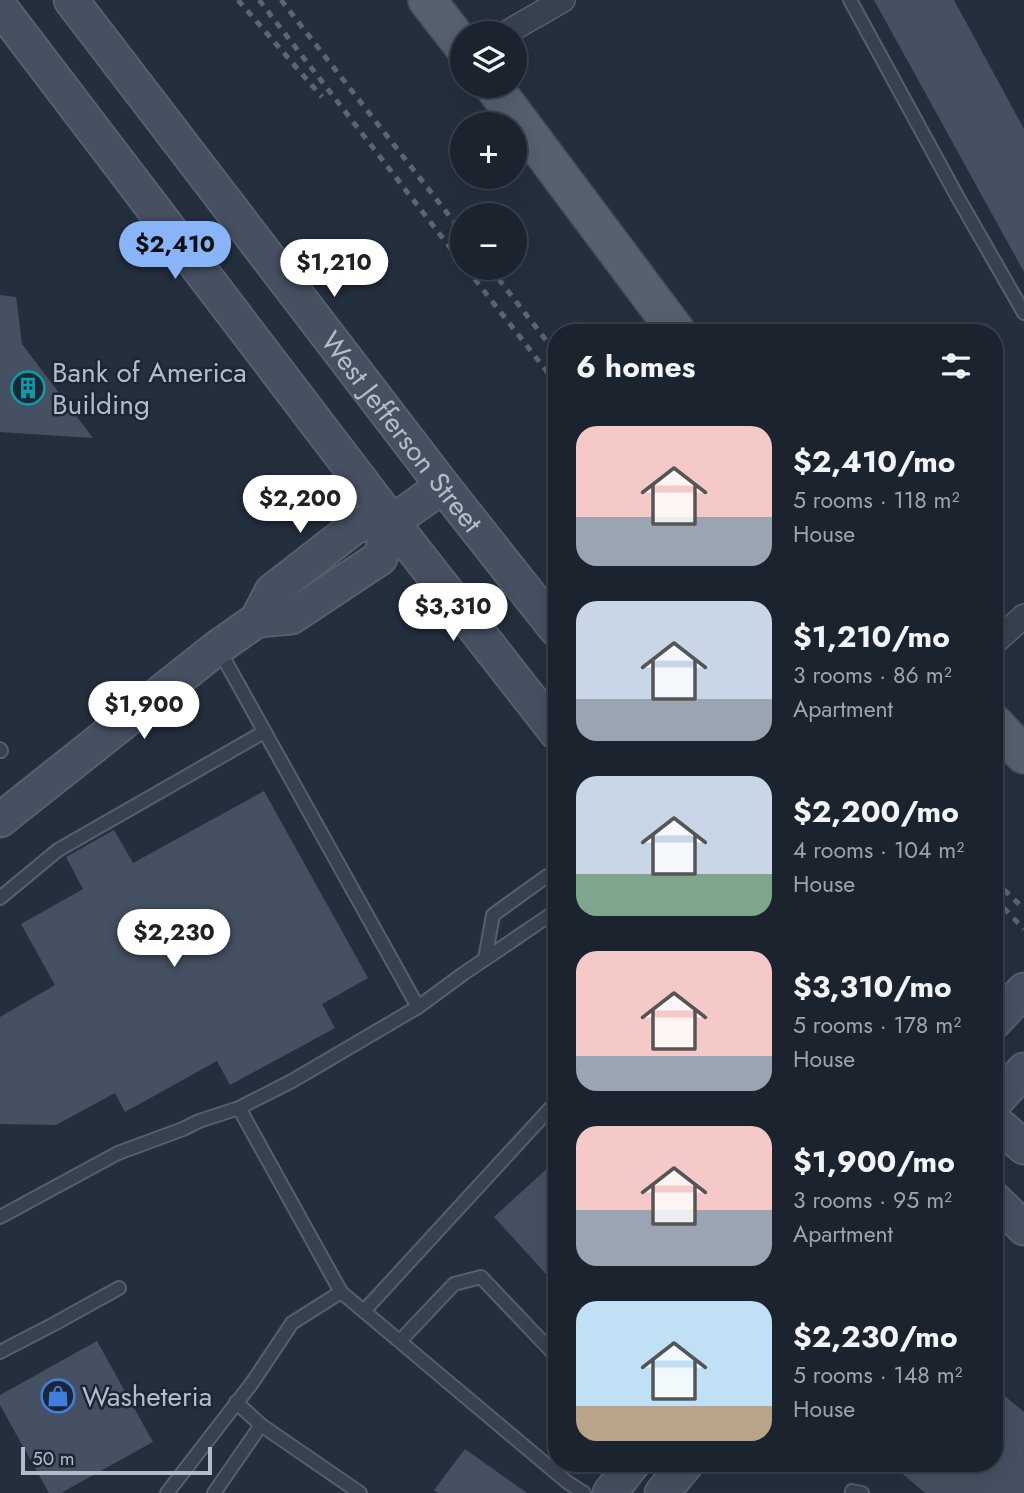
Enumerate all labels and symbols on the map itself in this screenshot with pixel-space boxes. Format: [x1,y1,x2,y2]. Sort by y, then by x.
pin: $2,410 [118,222,232,281]
pin: $1,210 [277,240,391,299]
street label: West Jefferson Street [311,323,493,541]
place label: Bank of America Building [52,352,247,425]
building icon: Bank of America Building [9,369,47,407]
pin: $2,200 [243,476,357,535]
pin: $3,310 [396,584,510,643]
pin: $1,900 [87,682,201,741]
pin: $2,230 [117,909,231,969]
place label: Washeteria [82,1376,212,1417]
shop icon: Washeteria [39,1377,77,1415]
scale bar [21,1444,212,1476]

